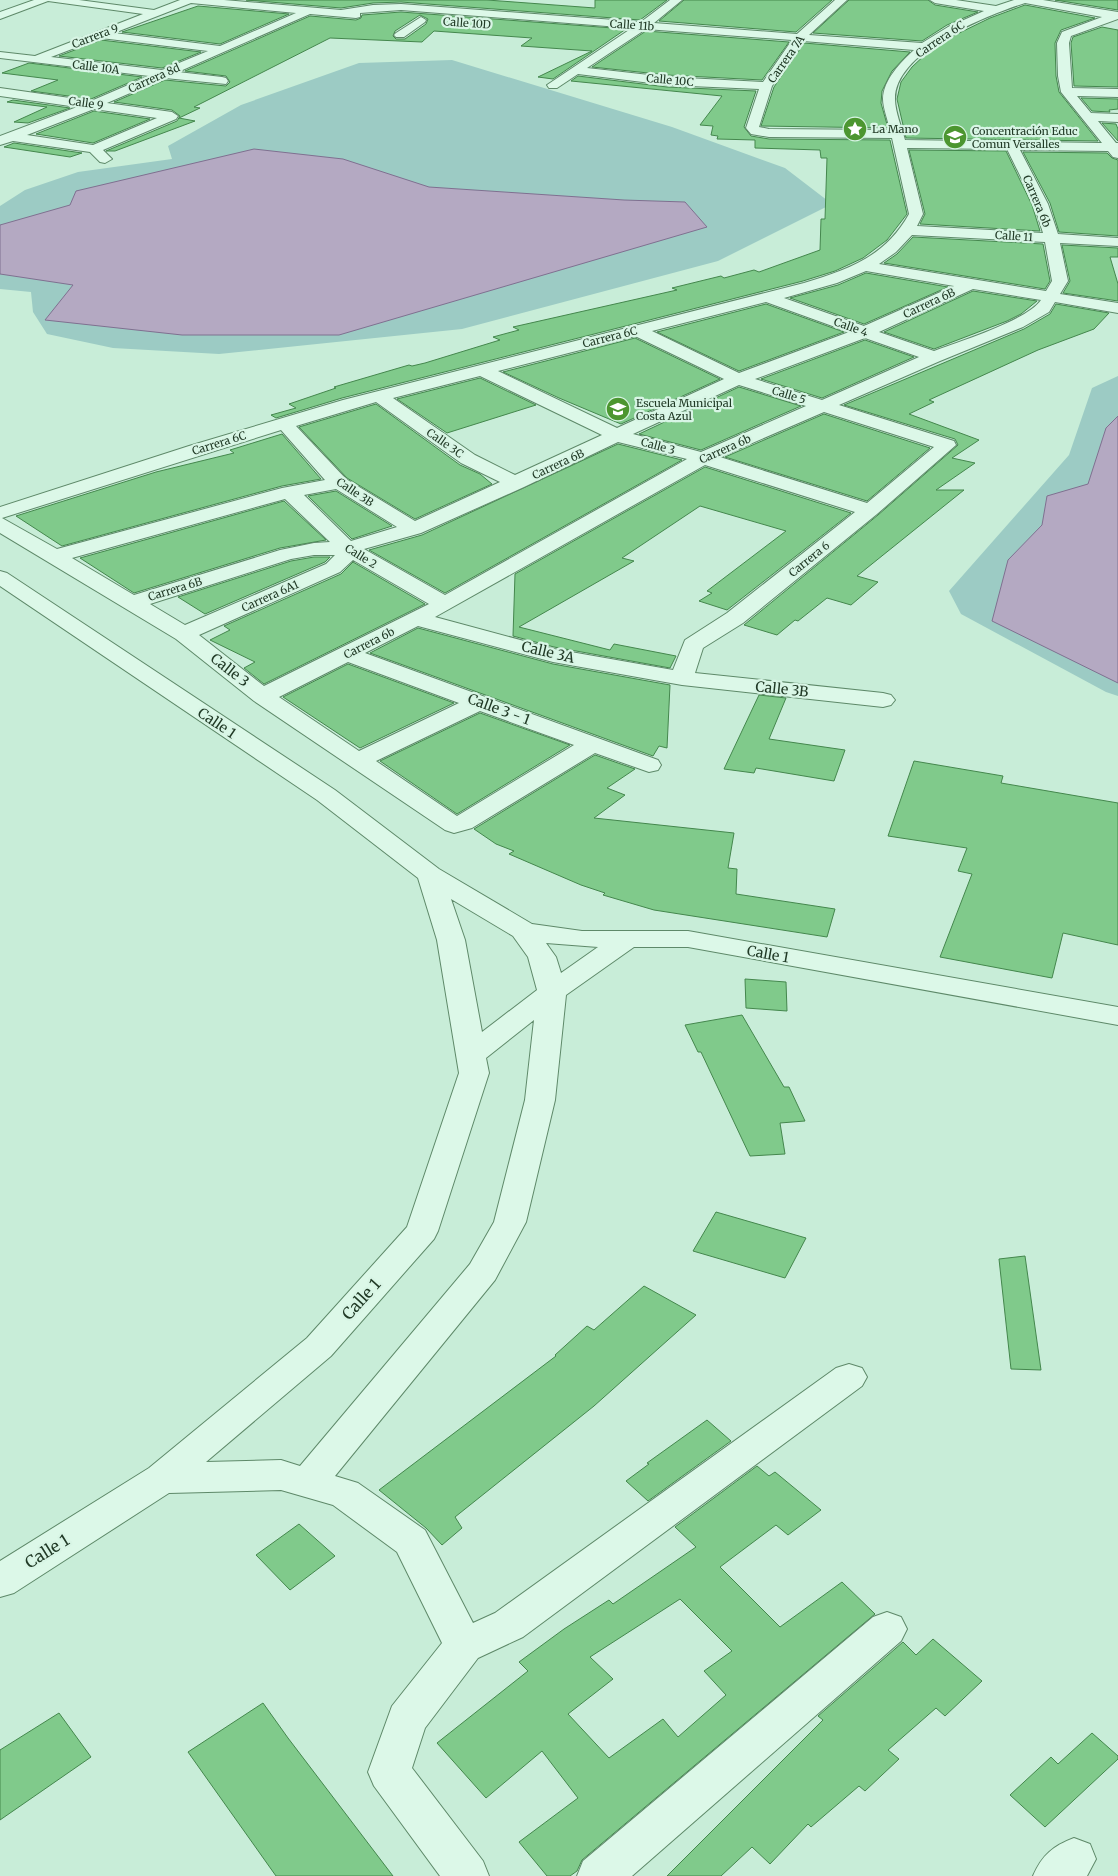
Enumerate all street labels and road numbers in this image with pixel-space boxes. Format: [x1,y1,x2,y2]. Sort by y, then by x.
street label: Calle 10D [443,14,491,32]
street label: Calle 11b [609,16,655,34]
street label: Carrera 6C [913,18,967,60]
street label: Carrera 9 [70,21,120,51]
street label: Carrera 7A [765,32,808,85]
street label: Calle 10A [72,57,121,77]
street label: Carrera 8d [126,60,182,96]
street label: Calle 10C [646,71,694,89]
street label: Calle 9 [68,94,105,112]
street label: Carrera 6b [1020,173,1054,229]
street label: Calle 11 [995,228,1033,244]
street label: Carrera 6B [901,285,958,321]
street label: Calle 4 [832,314,870,340]
street label: Carrera 6C [581,323,639,351]
street label: Calle 5 [770,383,808,407]
street label: Calle 3C [424,425,466,461]
street label: Carrera 6C [190,428,248,458]
street label: Carrera 6b [697,431,753,467]
street label: Calle 3 [639,435,677,457]
street label: Carrera 6B [530,446,587,482]
street label: Calle 3B [334,475,377,510]
street label: Carrera 6 [786,538,833,580]
street label: Calle 2 [342,541,380,571]
street label: Carrera 6B [146,574,204,604]
street label: Carrera 6A1 [239,577,301,615]
street label: Carrera 6b [341,624,397,662]
street label: Calle 3A [520,637,576,667]
street label: Calle 3 [207,649,253,691]
street label: Calle 3B [755,677,809,701]
street label: Calle 3 - 1 [465,689,533,729]
street label: Calle 1 [194,704,240,742]
street label: Calle 1 [746,941,790,967]
street label: Calle 1 [337,1274,385,1324]
street label: Calle 1 [21,1530,73,1572]

